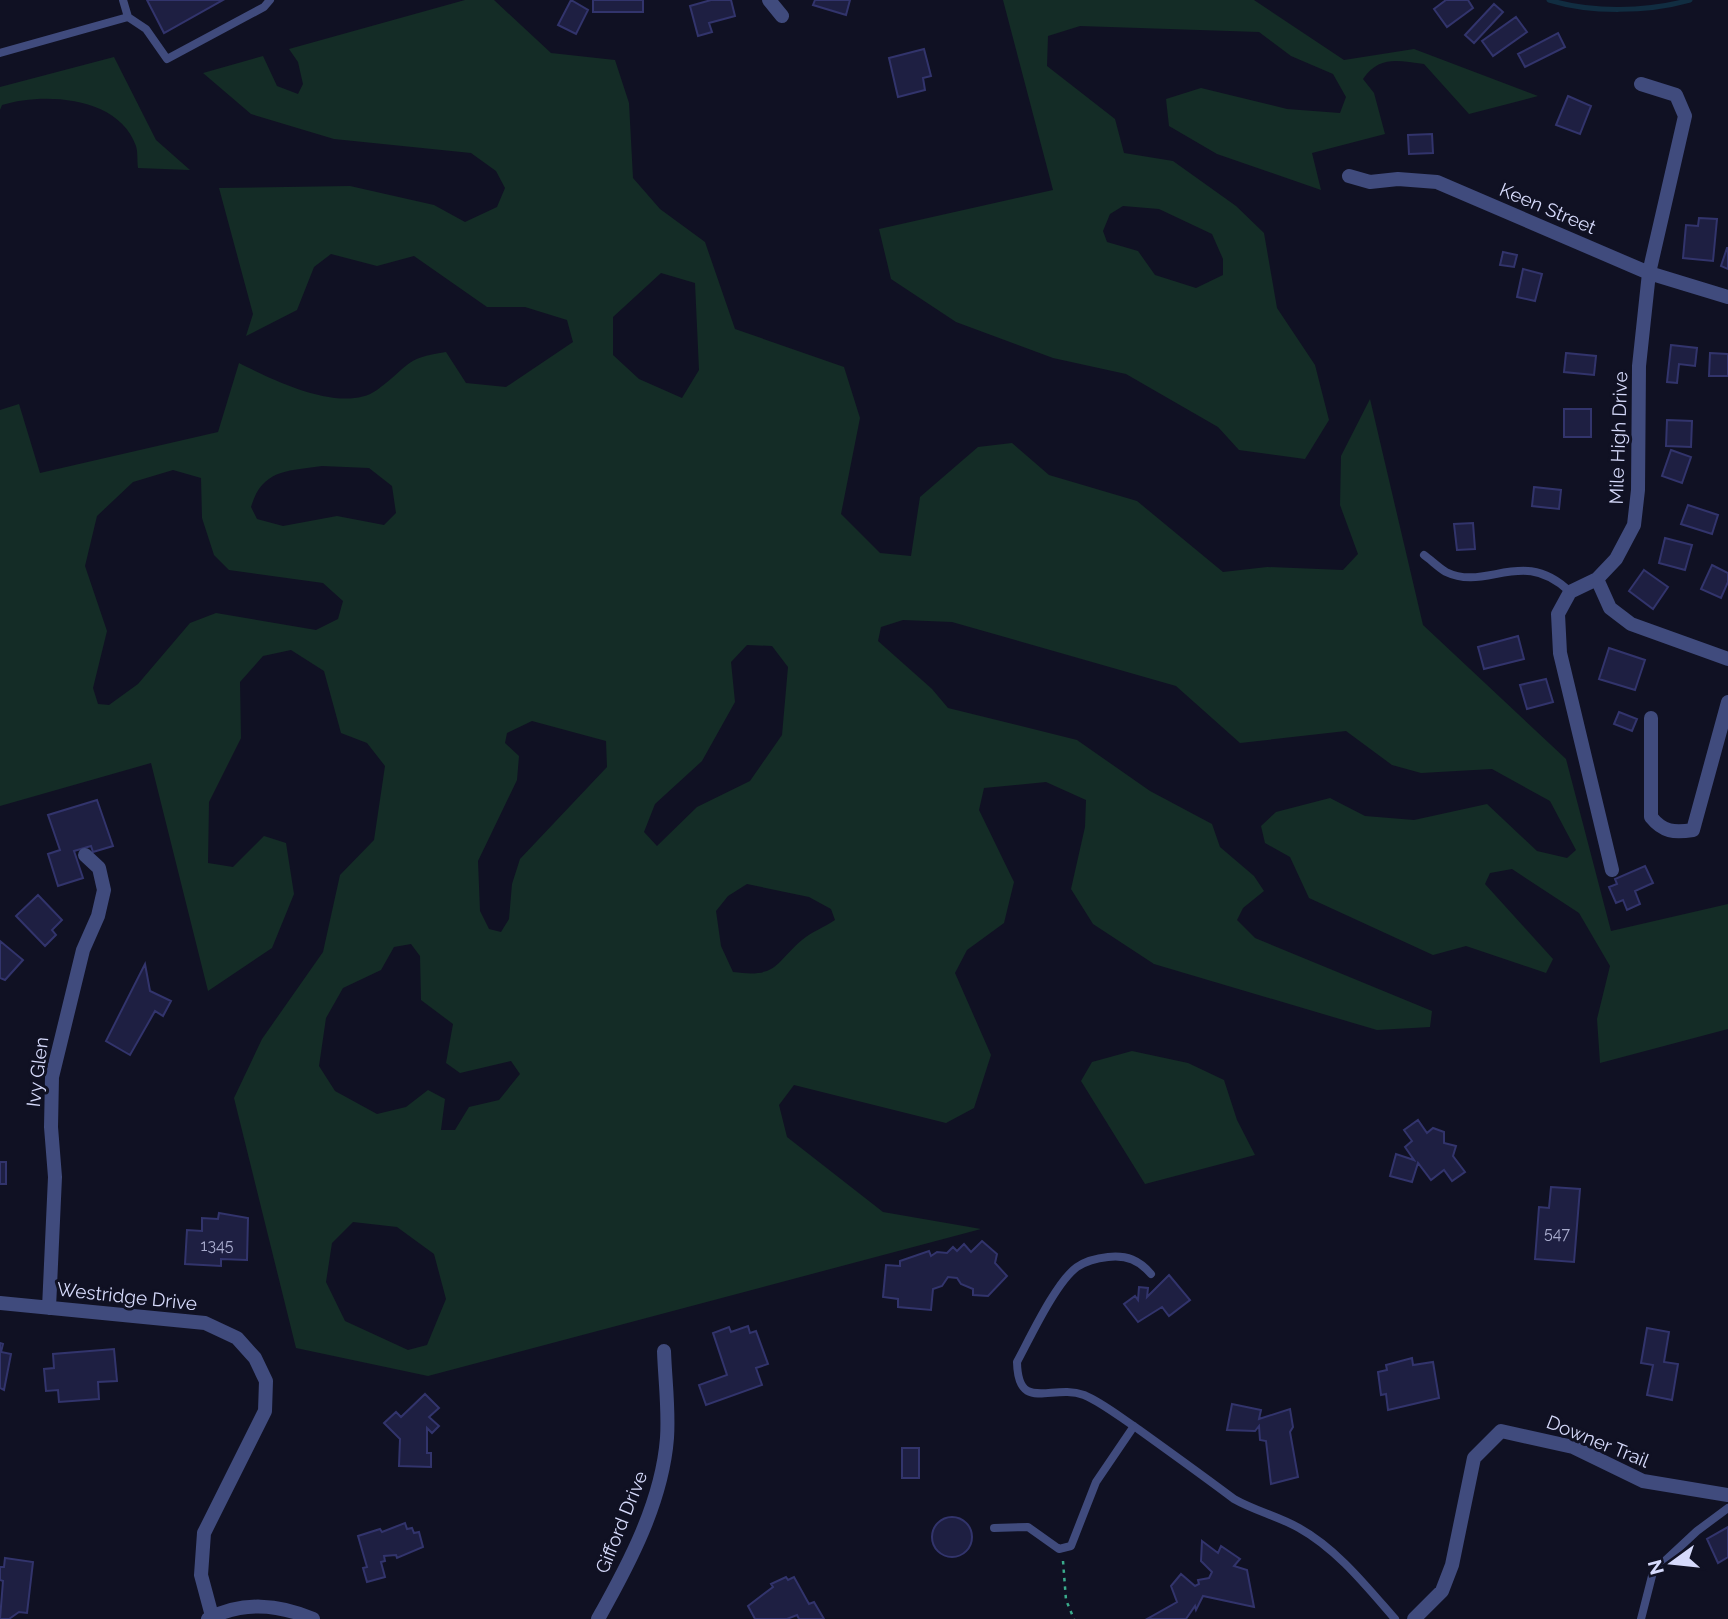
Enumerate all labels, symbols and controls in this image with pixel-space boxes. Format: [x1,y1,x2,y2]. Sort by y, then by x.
street label: Keen Street [1497,178,1600,238]
street label: Mile High Drive [1605,371,1631,505]
street label: Ivy Glen [22,1036,52,1108]
house number: 547 [1544,1224,1570,1243]
house number: 1345 [201,1236,234,1255]
street label: Westridge Drive [56,1278,198,1314]
street label: Downer Trail [1543,1410,1653,1472]
street label: Gifford Drive [591,1468,651,1576]
north arrow [1637,1528,1707,1598]
text: N [1643,1558,1668,1577]

